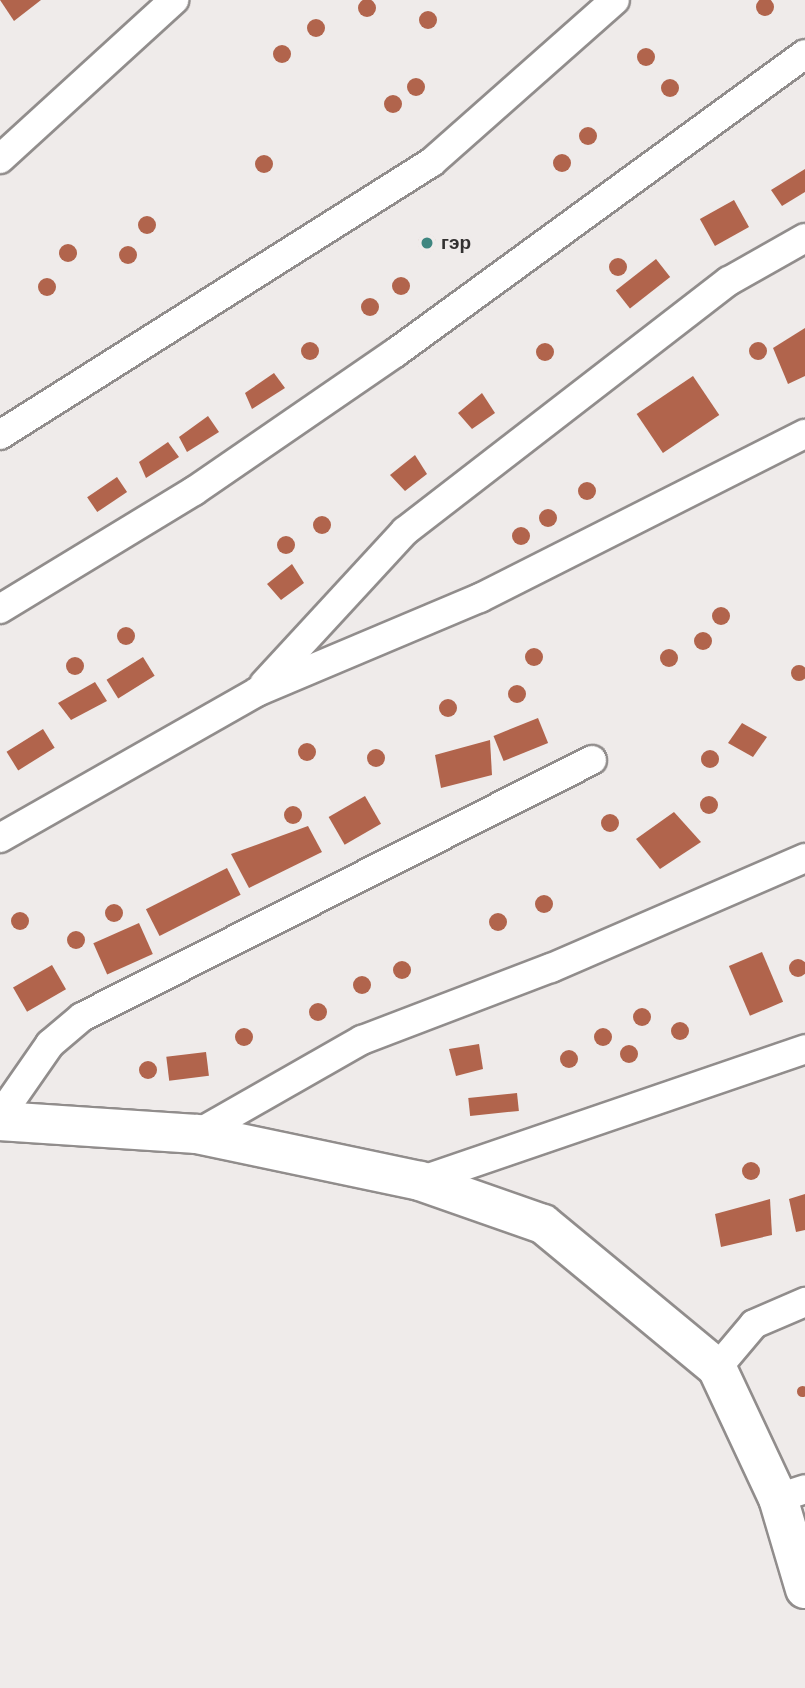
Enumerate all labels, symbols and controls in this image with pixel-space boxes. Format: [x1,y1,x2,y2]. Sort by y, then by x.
place label: гэр [441,232,471,254]
marker: гэр [419,235,435,251]

